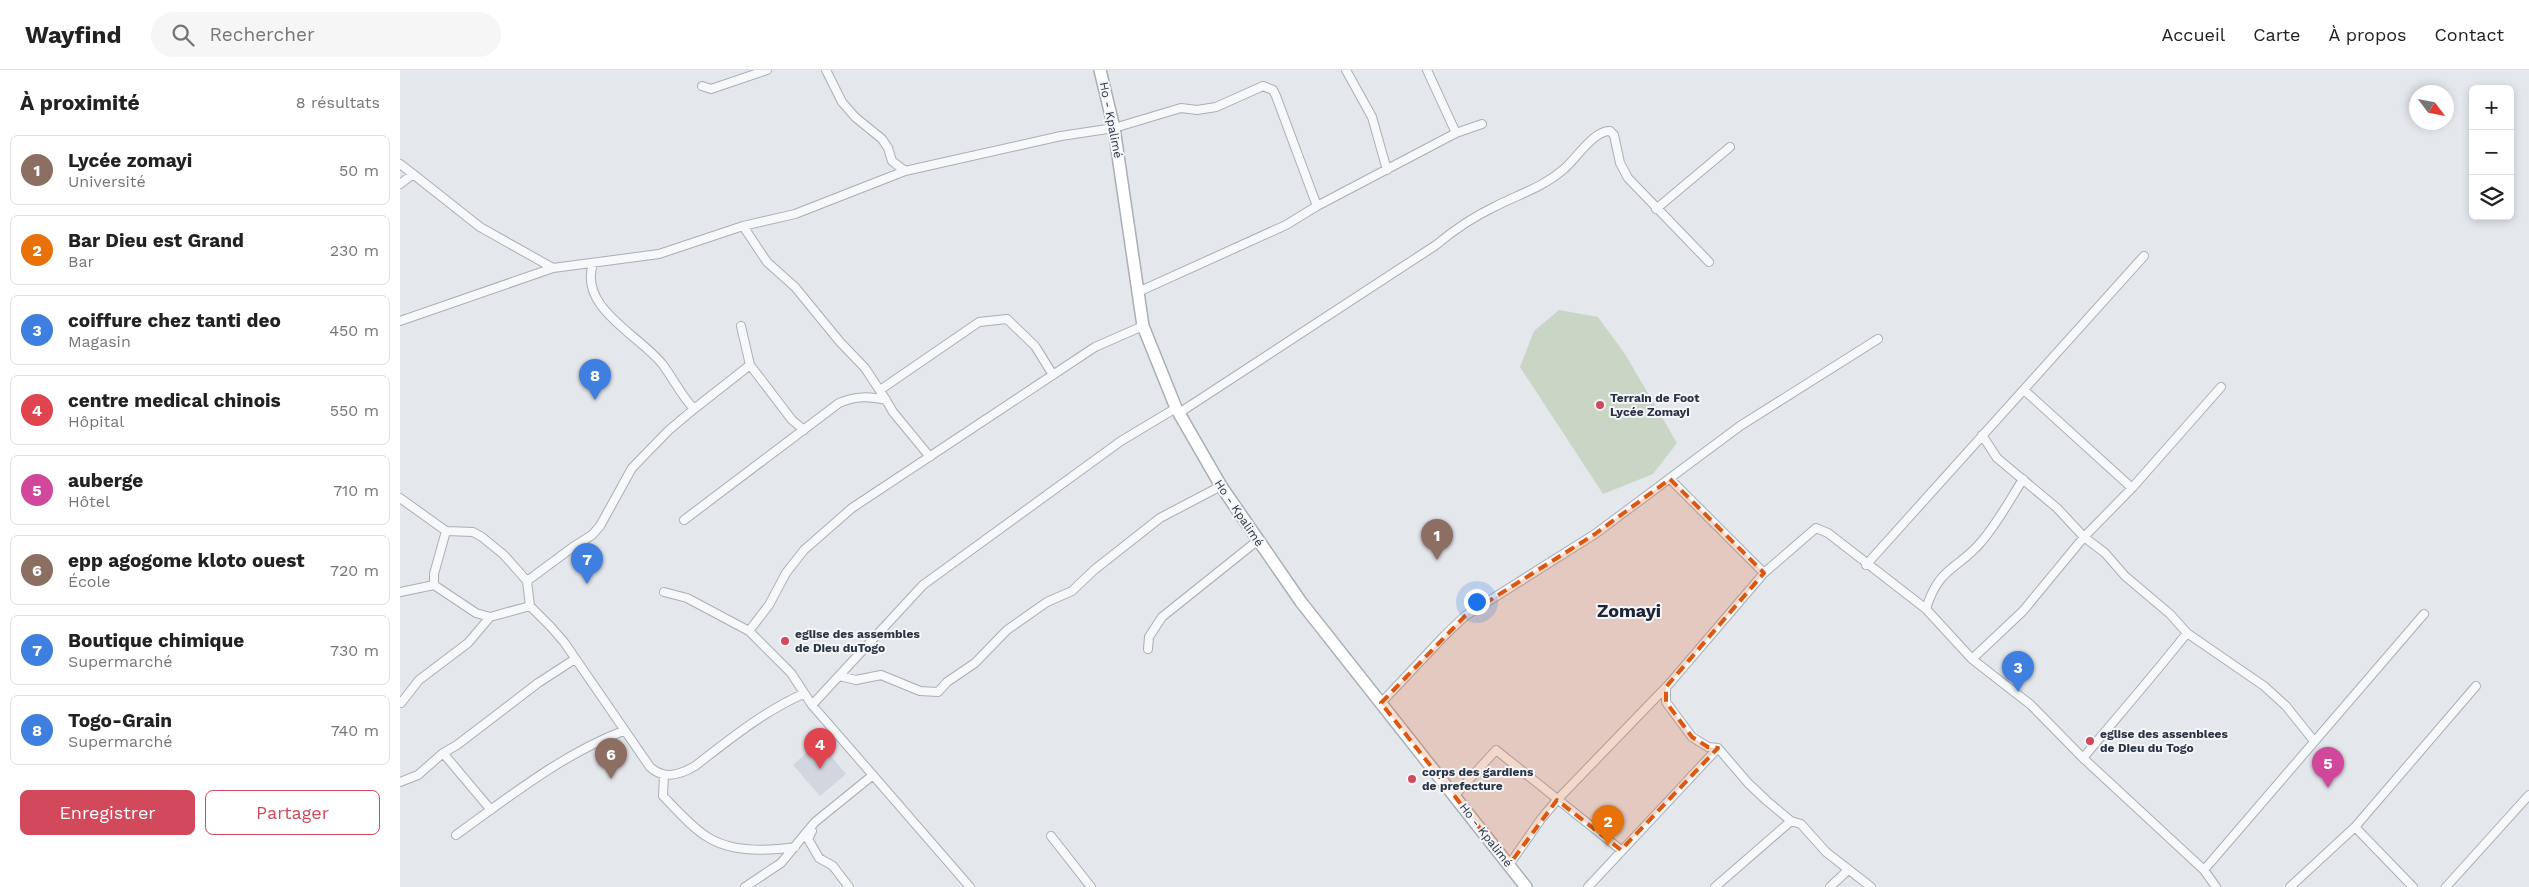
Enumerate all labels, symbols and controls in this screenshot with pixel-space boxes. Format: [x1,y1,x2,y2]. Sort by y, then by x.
search box [151,12,501,57]
text: Wayfind [25,21,121,49]
icon: search [169,21,197,49]
text: Rechercher [209,23,315,46]
text: Accueil [2162,24,2225,45]
text: Carte [2253,24,2300,45]
text: À propos [2328,24,2406,45]
text: Contact [2434,24,2504,45]
street label: Ho - Kpalimé [1097,81,1125,160]
north arrow [2409,85,2454,130]
map controls [2469,85,2514,220]
button: + [2469,85,2514,130]
text: À proximité [20,90,140,115]
text: 8 résultats [296,93,380,112]
button: − [2469,130,2514,175]
text: Lycée zomayi [68,149,192,172]
text: 1 [34,161,40,180]
text: 50 m [339,161,379,180]
text: Université [68,172,146,191]
button: layers [2469,175,2514,220]
text: Bar Dieu est Grand [68,229,244,252]
text: 2 [32,241,42,260]
text: 230 m [330,241,379,260]
text: Bar [68,252,94,271]
text: coiffure chez tanti deo [68,309,281,332]
text: 3 [32,321,42,340]
text: 450 m [329,321,379,340]
text: Magasin [68,332,131,351]
pin: 8 [579,359,611,400]
text: centre medical chinois [68,389,281,412]
place label: Terrain de Foot Lycée Zomayi [1610,391,1700,419]
marker: Terrain de Foot Lycée Zomayi [1594,399,1606,411]
text: 4 [32,401,42,420]
text: 550 m [330,401,379,420]
text: Hôpital [68,412,124,431]
text: auberge [68,469,143,492]
street label: Ho - Kpalimé [1211,477,1267,549]
text: 5 [32,481,42,500]
text: 710 m [333,481,379,500]
text: Hôtel [68,492,110,511]
pin: 1 [1421,519,1453,560]
pin: 7 [571,543,603,584]
text: epp agogome kloto ouest [68,549,305,572]
text: 6 [32,561,42,580]
text: 720 m [330,561,379,580]
text: École [68,572,111,591]
your location [1464,589,1490,615]
district label: Zomayi [1597,600,1661,621]
place label: eglise des assembles de Dieu duTogo [795,627,920,655]
text: Boutique chimique [68,629,244,652]
marker: eglise des assembles de Dieu duTogo [779,635,791,647]
text: 7 [32,641,42,660]
text: 730 m [330,641,379,660]
pin: 3 [2002,651,2034,692]
text: Supermarché [68,652,173,671]
text: Togo-Grain [68,709,172,732]
text: 8 [32,721,42,740]
text: 740 m [331,721,379,740]
place label: eglise des assenblees de Dieu du Togo [2100,727,2229,755]
pin: 4 [804,728,836,769]
text: Supermarché [68,732,173,751]
marker: eglise des assenblees de Dieu du Togo [2084,735,2096,747]
pin: 6 [595,738,627,779]
pin: 5 [2312,747,2344,788]
place label: corps des gardiens de prefecture [1422,765,1534,793]
marker: corps des gardiens de prefecture [1406,773,1418,785]
button: Enregistrer [20,790,195,835]
button: Partager [205,790,380,835]
street label: Ho - Kpalimé [1457,800,1515,870]
pin: 2 [1592,805,1624,846]

